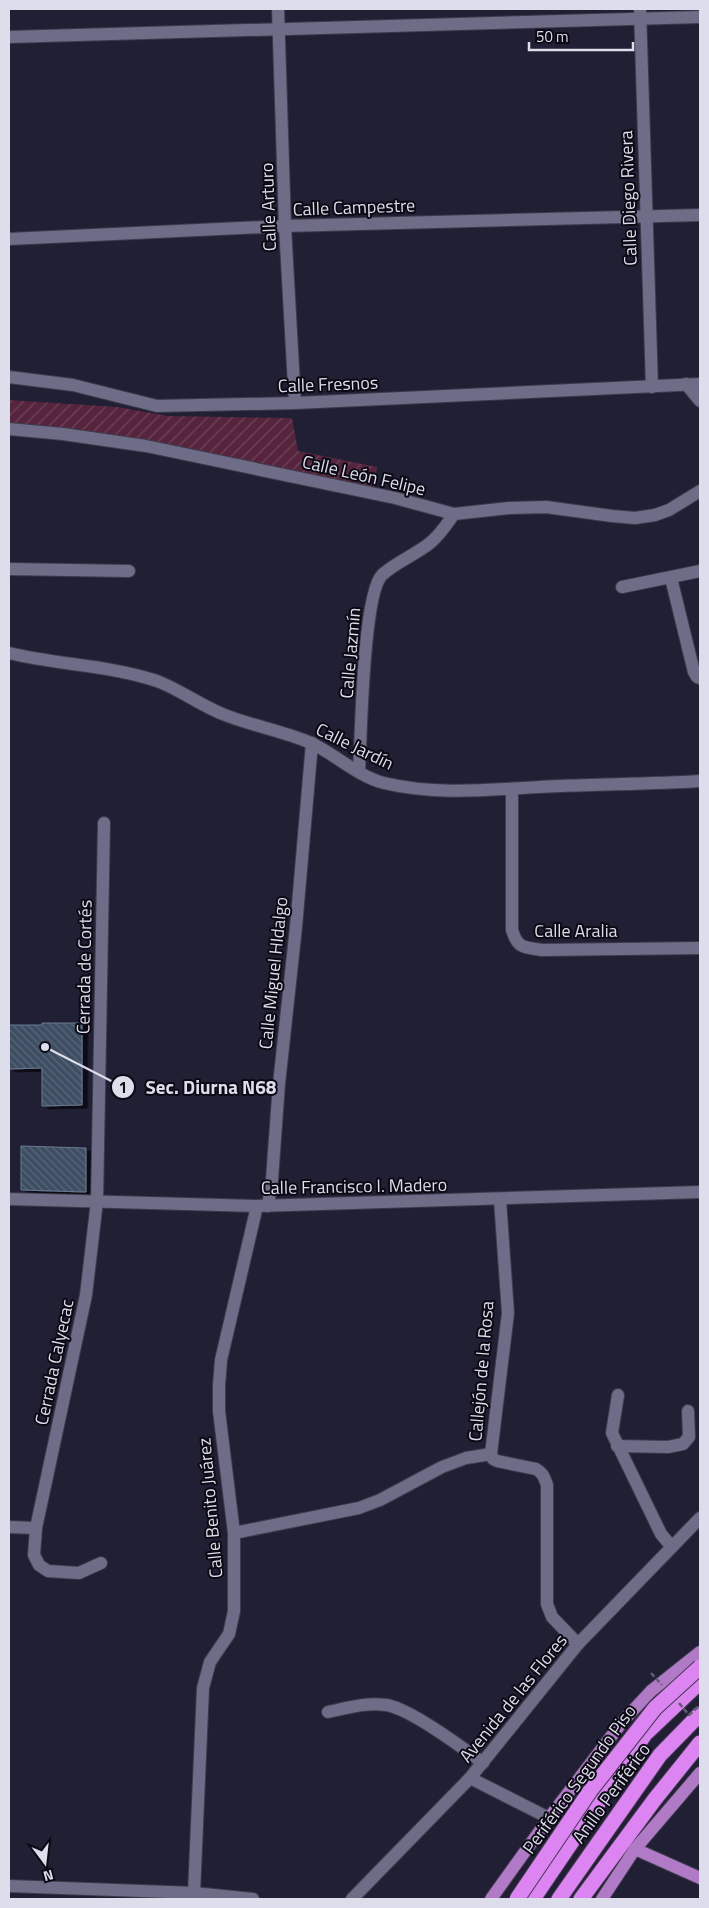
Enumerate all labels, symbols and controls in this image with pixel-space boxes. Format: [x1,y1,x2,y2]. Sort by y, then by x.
scale bar [529,20,633,52]
text: 50 m [536,25,569,48]
street label: Calle Diego Rivera [612,130,644,266]
street label: Calle Arturo [253,162,283,252]
street label: Calle Campestre [292,191,416,223]
street label: Calle Fresnos [277,369,379,399]
street label: Calle León Felipe [300,448,428,502]
street label: Calle Jazmín [333,606,367,700]
street label: Calle Jardín [312,716,398,776]
street label: Calle Miguel HIdalgo [252,895,294,1051]
street label: Cerrada de Cortés [69,900,99,1034]
street label: Calle Aralia [534,917,618,944]
callout: Sec. Diurna N68 [111,1070,287,1104]
text: Sec. Diurna N68 [146,1072,277,1101]
text: 1 [119,1076,127,1099]
street label: Calle Francisco I. Madero [261,1171,447,1201]
street label: Cerrada Calyecac [27,1296,81,1427]
street label: Callejón de la Rosa [461,1300,501,1442]
street label: Calle Benito Juárez [190,1437,230,1579]
street label: Avenida de las Flores [453,1628,573,1768]
street label: Periférico Segundo Piso [515,1699,643,1859]
street label: Anillo Periférico [565,1737,657,1849]
north arrow [20,1838,70,1888]
text: N [41,1865,56,1887]

